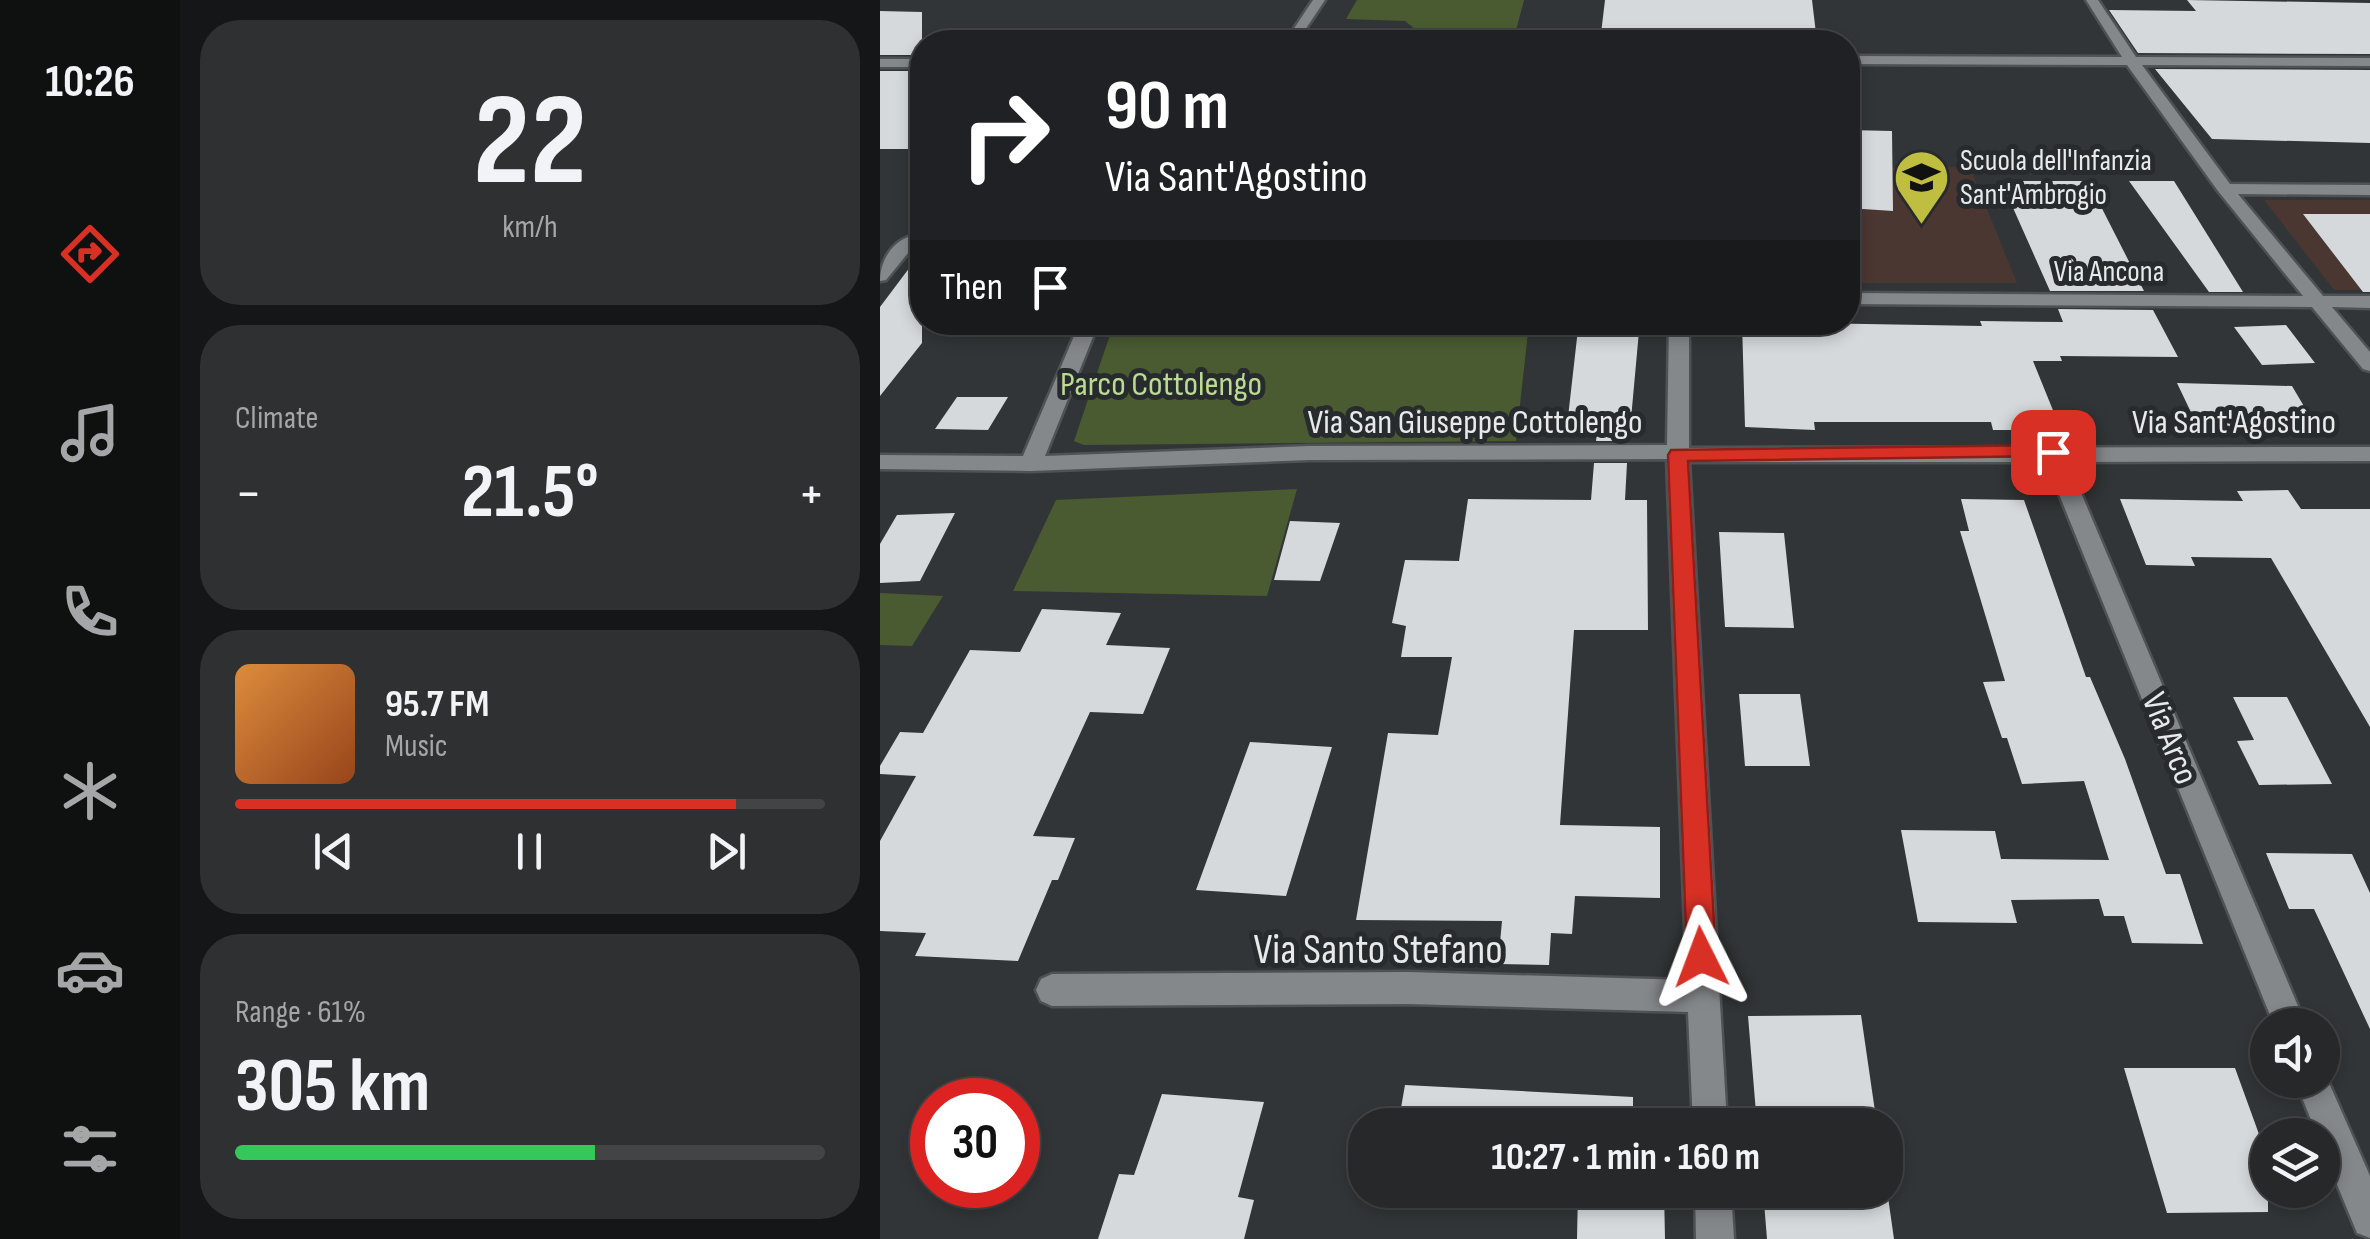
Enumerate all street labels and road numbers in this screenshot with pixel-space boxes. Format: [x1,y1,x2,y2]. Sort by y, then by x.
street label: Via Ancona [2054,254,2164,290]
street label: Via San Giuseppe Cottolengo [1308,401,1642,444]
street label: Via Sant'Agostino [2132,401,2336,444]
street label: Via Arco [2132,687,2207,791]
street label: Via Santo Stefano [1253,925,1503,976]

